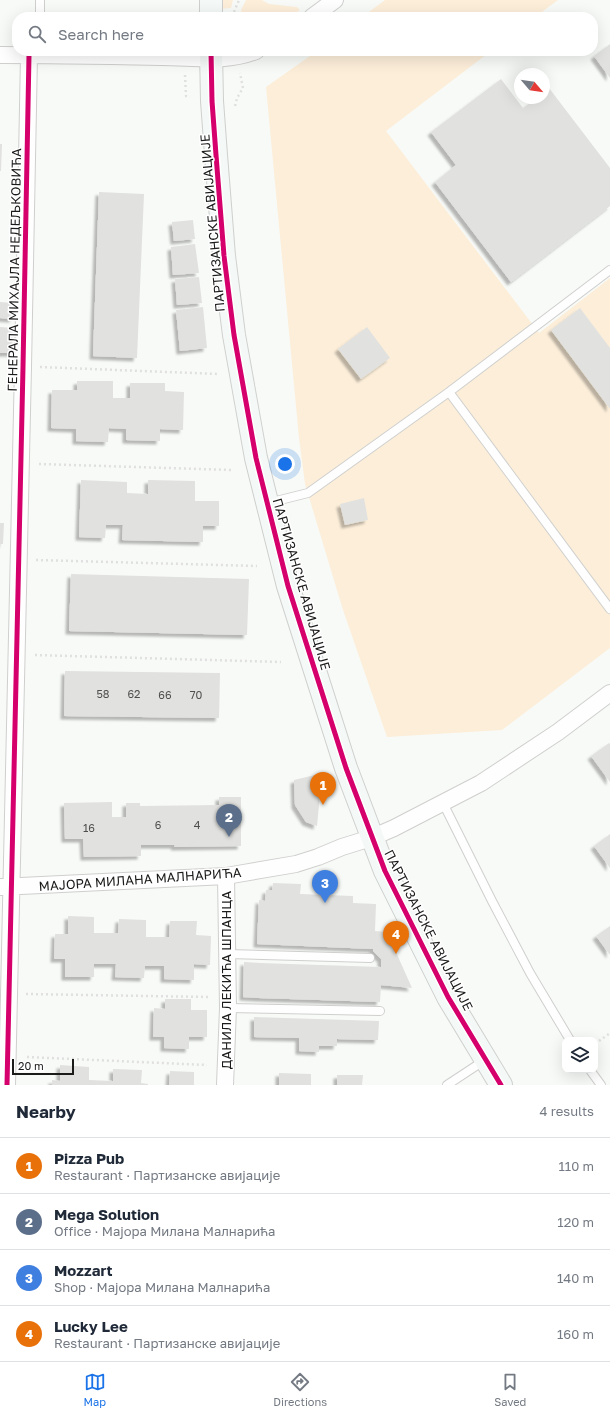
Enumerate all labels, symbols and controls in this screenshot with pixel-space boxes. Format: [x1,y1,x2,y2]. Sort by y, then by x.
search box [12,12,598,56]
icon: search [26,23,48,45]
text: Search here [58,25,144,43]
north arrow [514,68,550,104]
street label: ПАРТИЗАНСКЕ АВИЈАЦИЈЕ [196,133,228,313]
street label: ГЕНЕРАЛА МИХАЈЛА НЕДЕЉКОВИЋА [4,148,24,392]
your location [275,454,295,474]
street label: ПАРТИЗАНСКЕ АВИЈАЦИЈЕ [270,496,334,672]
house number: 58 [96,687,110,700]
house number: 62 [127,687,141,700]
house number: 66 [158,688,172,701]
house number: 70 [190,688,203,701]
pin: 1 [310,772,336,805]
pin: 2 [216,804,242,837]
house number: 6 [155,818,162,831]
house number: 4 [194,818,201,831]
house number: 16 [83,821,95,834]
street label: ПАРТИЗАНСКЕ АВИЈАЦИЈЕ [381,847,477,1013]
street label: МАЈОРА МИЛАНА МАЛНАРИЋА [38,864,242,894]
pin: 3 [312,870,338,903]
street label: ДАНИЛА ЛЕКИЋА ШПАНЦА [218,890,234,1069]
pin: 4 [383,921,409,954]
map controls [562,1037,598,1073]
button: layers [562,1037,598,1073]
scale bar [12,1057,74,1076]
text: 20 m [18,1059,44,1072]
text: Nearby [16,1101,76,1122]
text: 4 results [540,1103,594,1119]
text: Pizza Pub [54,1149,124,1167]
text: 1 [26,1158,32,1174]
text: 110 m [559,1158,594,1174]
text: Restaurant · Партизанске авијације [54,1167,280,1183]
text: Mega Solution [54,1205,159,1223]
text: 2 [25,1214,33,1230]
text: 120 m [557,1214,594,1230]
text: Office · Мајора Милана Малнарића [54,1223,275,1239]
text: Mozzart [54,1261,113,1279]
text: 3 [25,1270,33,1286]
text: 140 m [557,1270,594,1286]
text: Shop · Мајора Милана Малнарића [54,1279,270,1295]
text: Lucky Lee [54,1317,128,1335]
text: 4 [25,1326,33,1342]
text: 160 m [557,1326,594,1342]
text: Restaurant · Партизанске авијације [54,1335,280,1351]
tab: Map [84,1371,106,1408]
tab: Directions [273,1371,327,1408]
tab: Saved [494,1371,526,1408]

